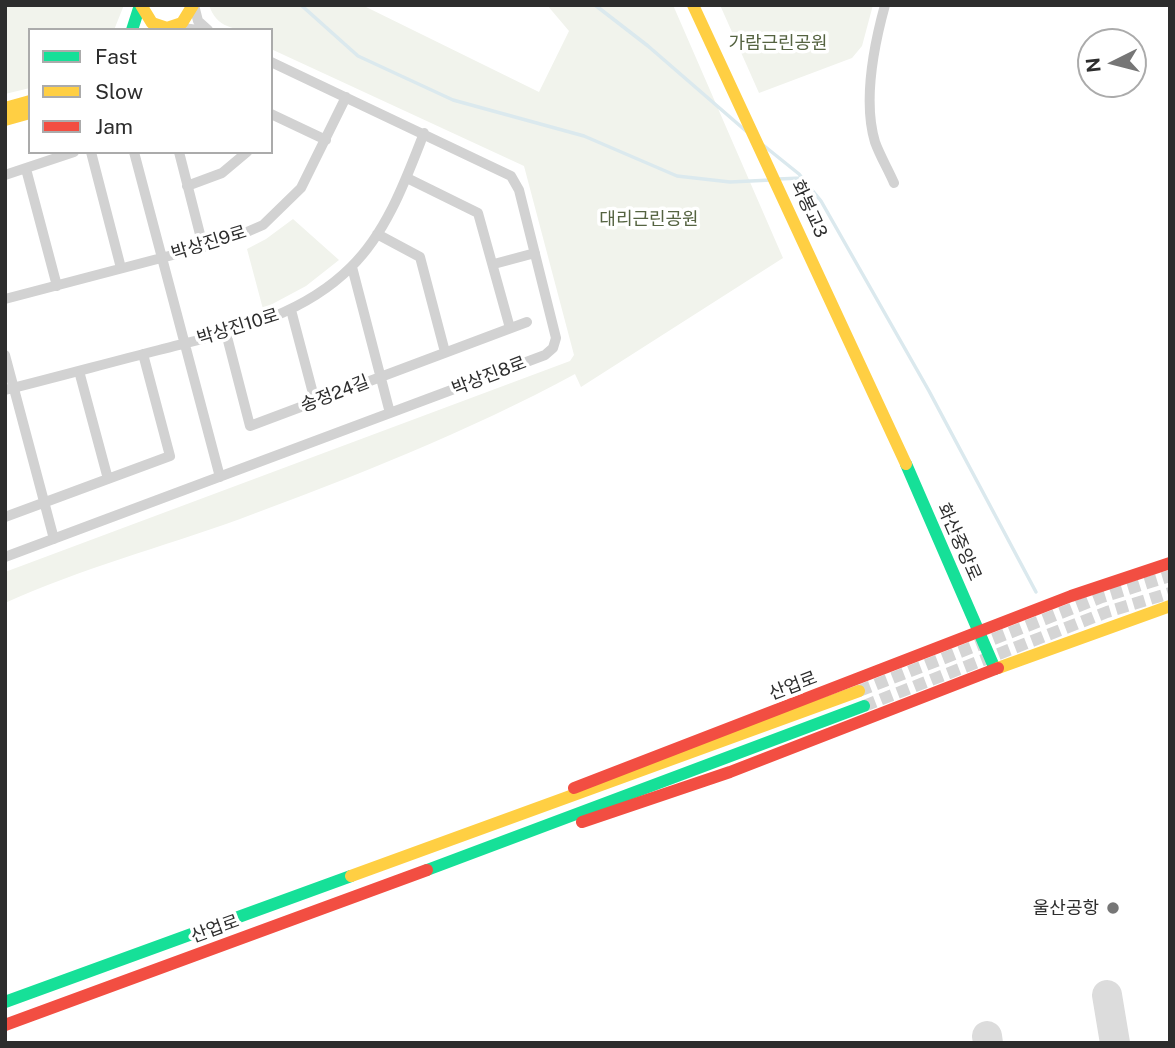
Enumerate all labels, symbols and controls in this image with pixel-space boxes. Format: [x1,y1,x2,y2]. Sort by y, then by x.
legend [28,28,273,154]
north arrow [1077,28,1147,98]
park label: 가람근린공원 [728,32,828,54]
text: Fast [95,44,137,69]
text: N [1081,56,1105,74]
text: Slow [95,79,143,104]
text: Jam [95,114,133,139]
street label: 화봉교3 [786,177,832,241]
park label: 대리근린공원 [599,208,699,230]
street label: 박상진9로 [169,221,249,265]
street label: 박상진10로 [194,304,282,350]
street label: 박상진8로 [449,352,529,400]
street label: 송정24길 [298,371,372,417]
street label: 화산중앙로 [932,500,986,584]
street label: 산업로 [766,667,820,705]
place label: 울산공항 [1033,897,1099,919]
marker: 울산공항 [1105,900,1121,916]
street label: 산업로 [188,910,242,948]

